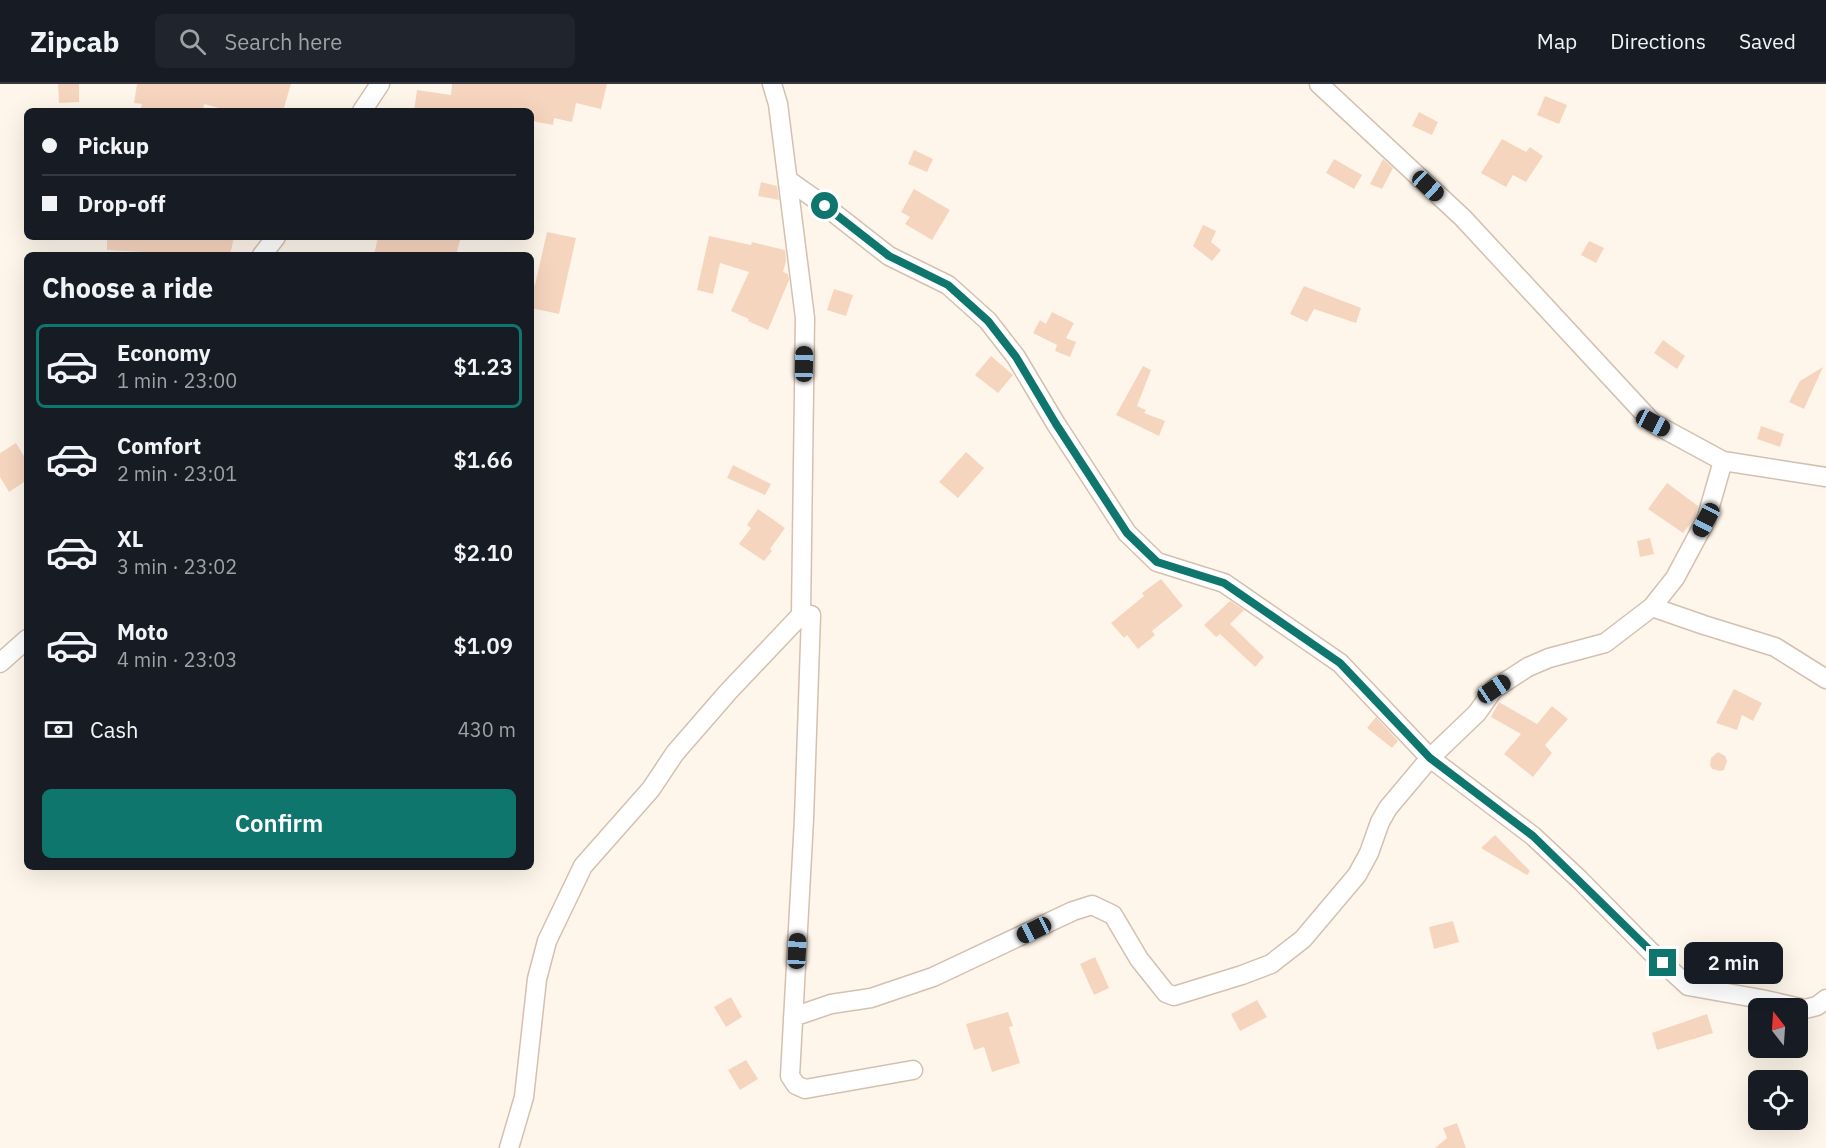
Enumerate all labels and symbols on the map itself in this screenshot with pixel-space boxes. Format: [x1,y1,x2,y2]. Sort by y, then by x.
car [1409,167,1447,205]
route start [811,192,838,219]
car [795,346,813,382]
car [1633,407,1673,439]
car [1690,500,1722,540]
car [1474,671,1514,707]
car [1014,914,1054,946]
car [787,933,807,969]
callout: 2 min [1684,942,1783,984]
route end [1649,949,1676,976]
north arrow [1748,998,1808,1058]

